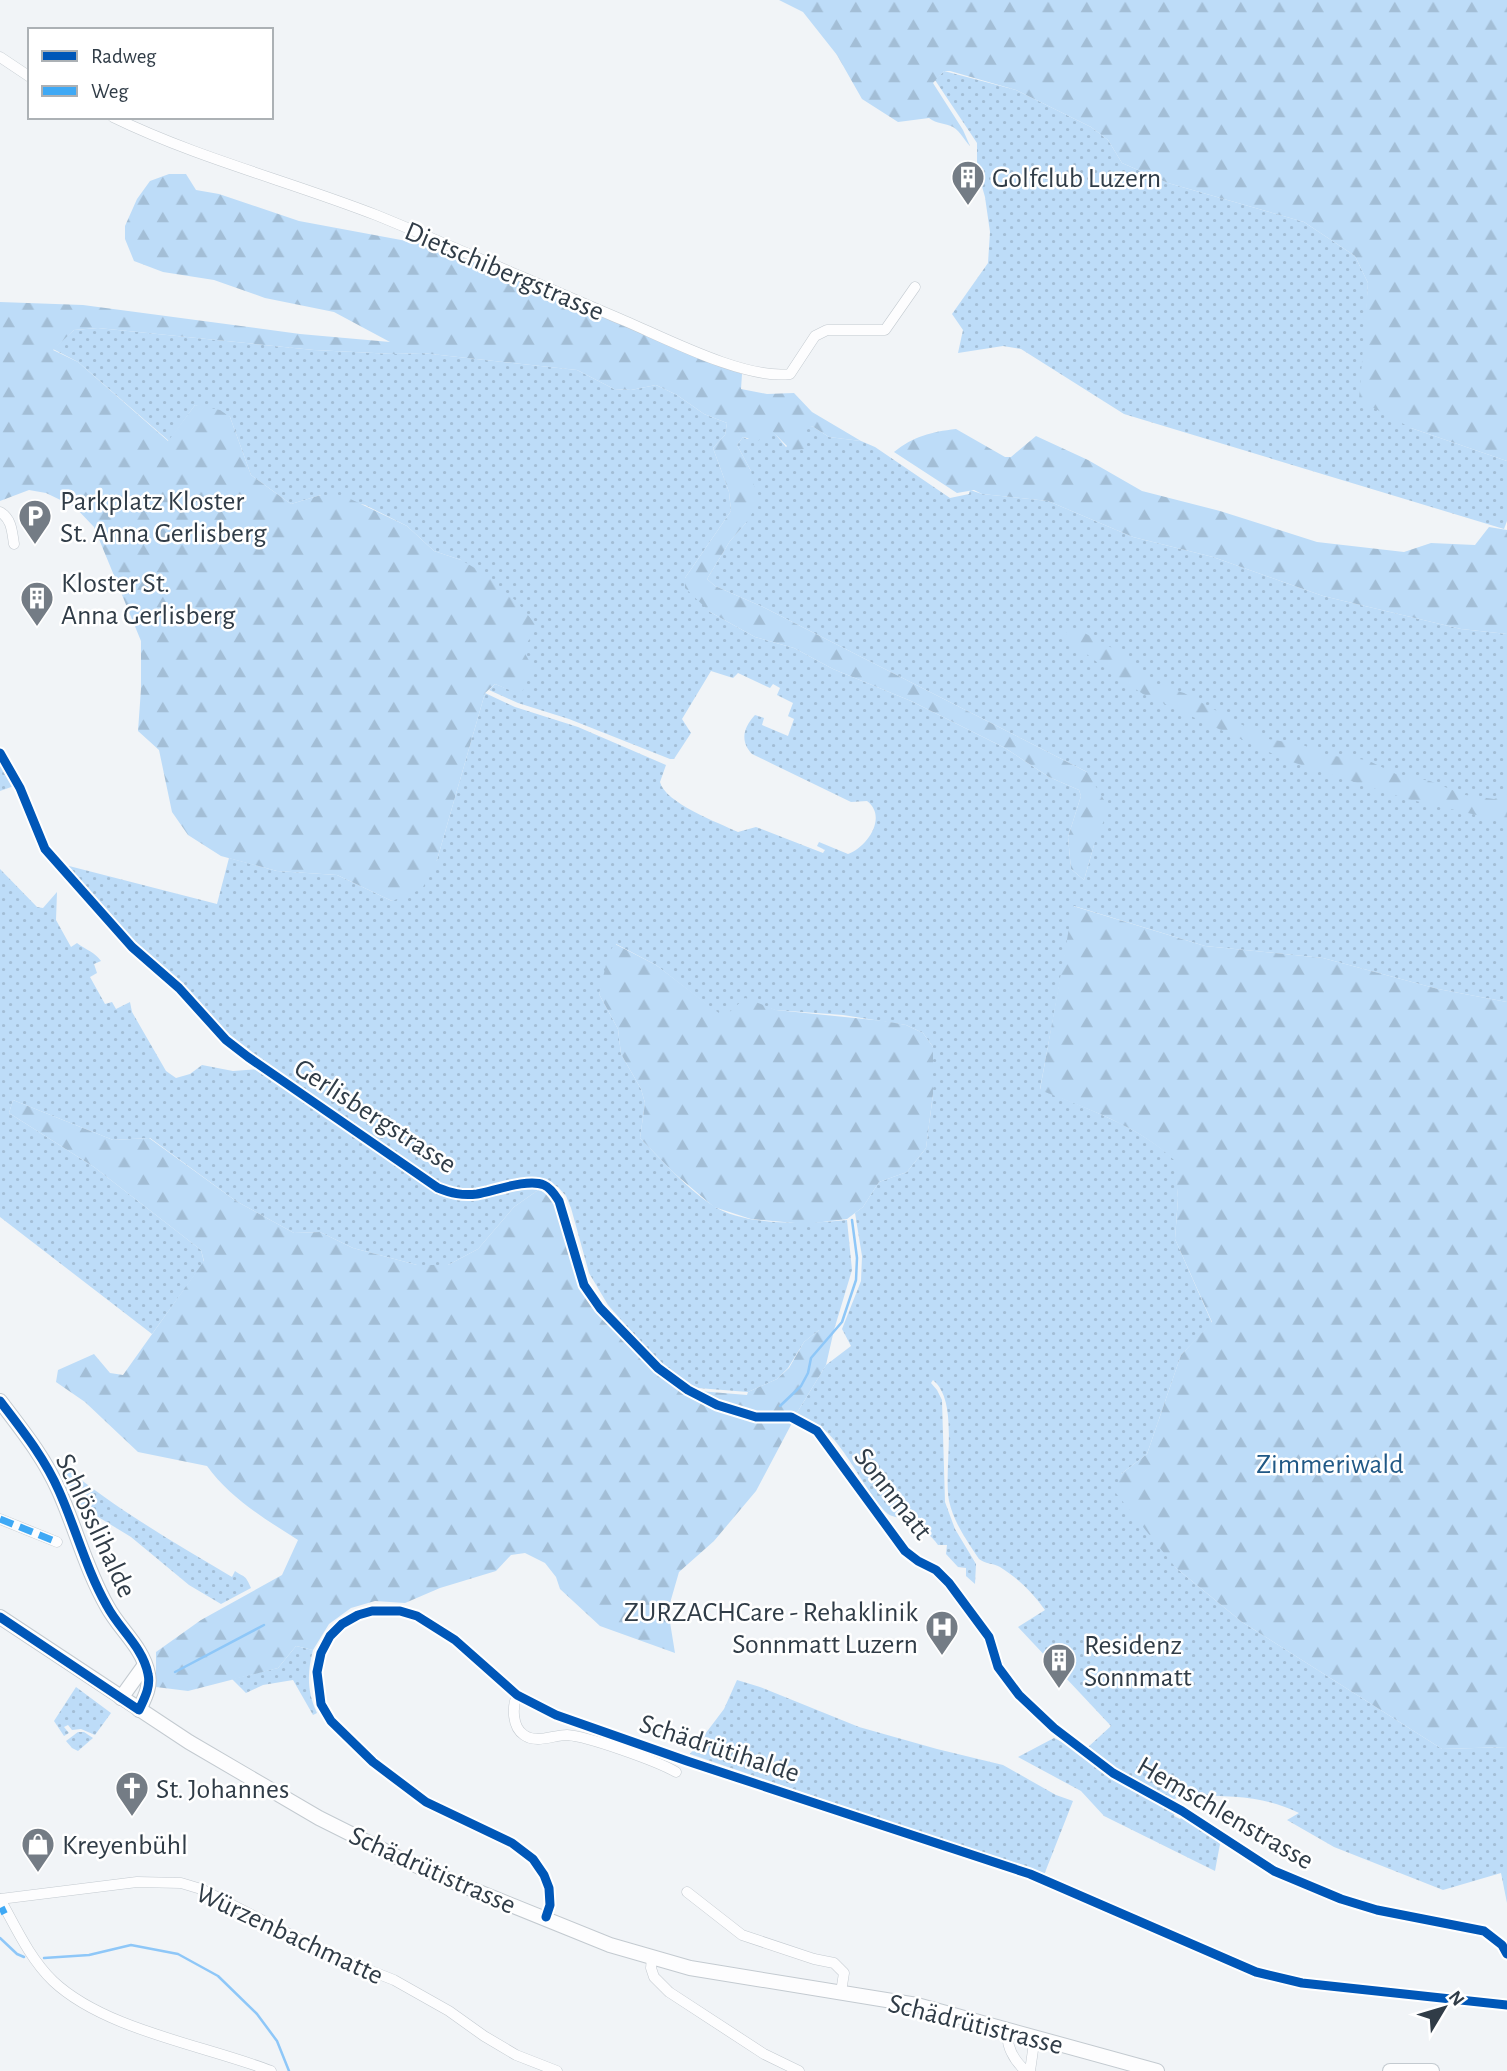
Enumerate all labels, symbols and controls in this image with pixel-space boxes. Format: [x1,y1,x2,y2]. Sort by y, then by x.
legend [28,28,273,119]
text: Radweg [91,46,157,67]
text: Weg [91,81,129,102]
building icon: Golfclub Luzern [949,158,987,207]
place label: Golfclub Luzern [992,165,1161,193]
street label: Dietschibergstrasse [400,217,608,326]
place label: Parkplatz Kloster St. Anna Gerlisberg [60,488,267,548]
parking icon: Parkplatz Kloster St. Anna Gerlisberg [16,497,54,546]
place label: Kloster St. Anna Gerlisberg [61,570,236,630]
building icon: Kloster St. Anna Gerlisberg [18,579,56,628]
street label: Gerlisbergstrasse [289,1054,461,1179]
street label: Sonnmatt [848,1443,937,1545]
street label: Schlösslihalde [50,1450,141,1602]
park label: Zimmeriwald [1256,1451,1404,1479]
place label: ZURZACHCare - Rehaklinik Sonnmatt Luzern [624,1599,918,1659]
hospital icon: ZURZACHCare - Rehaklinik Sonnmatt Luzern [923,1608,961,1657]
place label: Residenz Sonnmatt [1084,1632,1192,1692]
building icon: Residenz Sonnmatt [1040,1641,1078,1690]
street label: Schädrütihalde [636,1710,803,1788]
street label: Hemschlenstrasse [1132,1752,1318,1875]
church icon: St. Johannes [113,1769,151,1818]
place label: St. Johannes [156,1776,289,1804]
street label: Schädrütistrasse [345,1822,520,1920]
shop icon: Kreyenbühl [19,1825,57,1874]
place label: Kreyenbühl [62,1832,188,1860]
street label: Würzenbachmatte [191,1879,387,1990]
north arrow [1409,1973,1479,2043]
text: N [1445,1987,1468,2010]
street label: Schädrütistrasse [885,1990,1066,2060]

